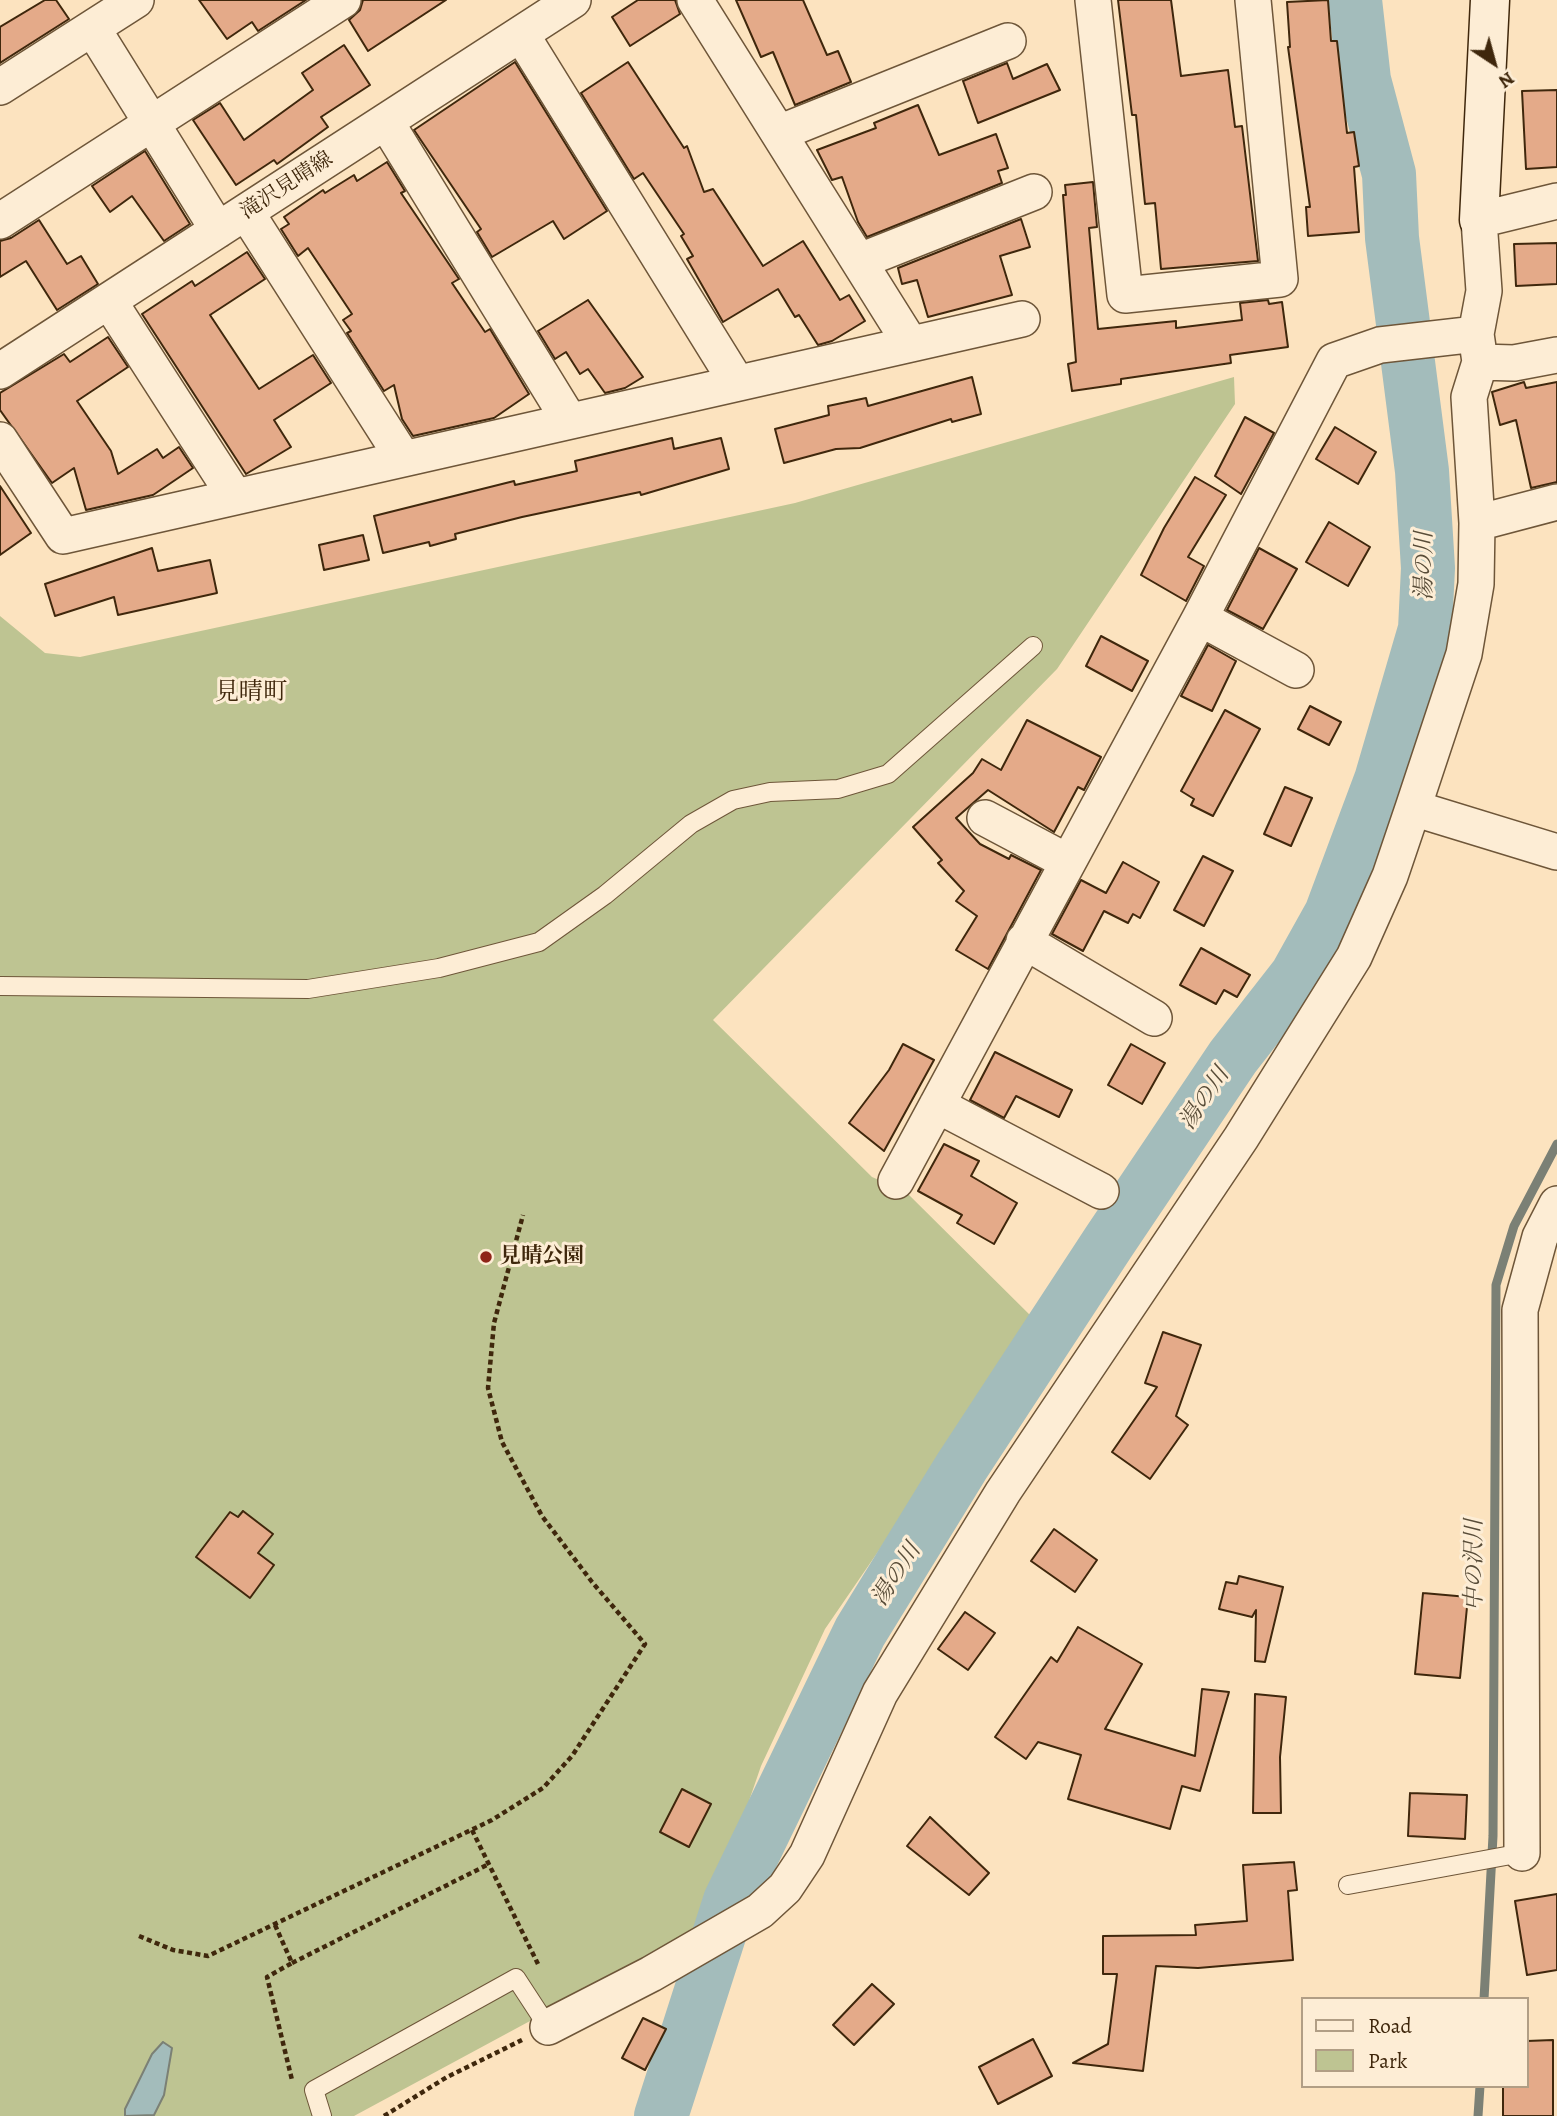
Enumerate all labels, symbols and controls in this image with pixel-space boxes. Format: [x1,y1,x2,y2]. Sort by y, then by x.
north arrow [1459,28,1529,98]
text: N [1493,65,1520,95]
street label: 滝沢見晴線 [236,147,338,225]
water label: 湯の川 [1411,532,1439,600]
district label: 見晴町 [215,679,287,707]
water label: 湯の川 [1174,1063,1236,1135]
place label: 見晴公園 [500,1244,584,1270]
marker: 見晴公園 [478,1249,494,1265]
water label: 中の沢川 [1461,1519,1489,1611]
water label: 湯の川 [867,1539,927,1611]
legend [1302,1997,1529,2088]
text: Road [1368,2012,1412,2040]
text: Park [1368,2047,1407,2075]

